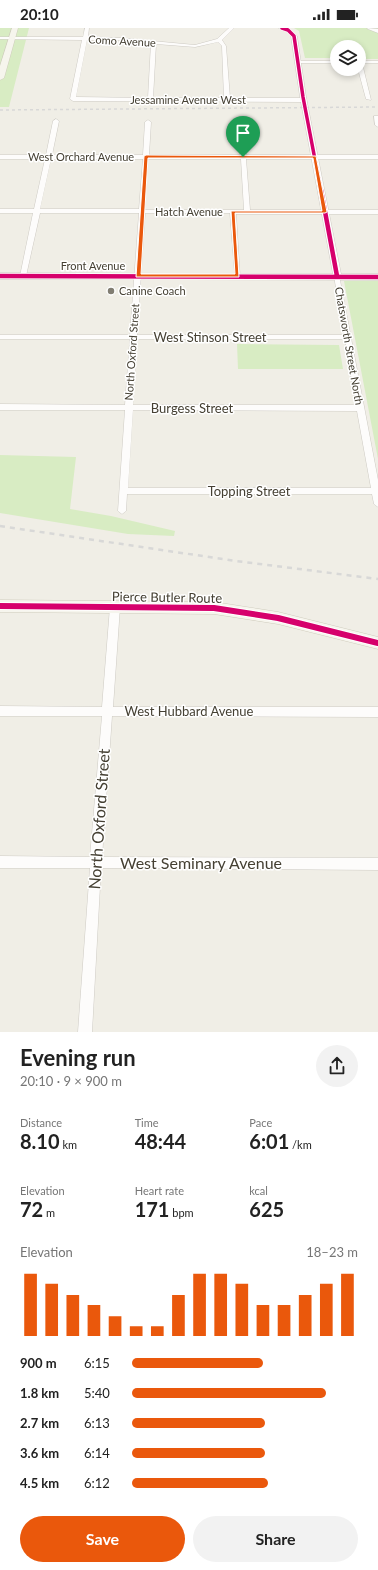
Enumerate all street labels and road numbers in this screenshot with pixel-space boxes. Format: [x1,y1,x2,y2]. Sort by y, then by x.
street label: Como Avenue [88,32,156,49]
street label: Jessamine Avenue West [130,93,246,106]
street label: West Orchard Avenue [28,150,134,163]
street label: Hatch Avenue [155,205,223,218]
street label: Front Avenue [61,259,126,272]
street label: Chatsworth Street North [333,286,366,406]
street label: North Oxford Street [122,303,141,401]
street label: West Stinson Street [153,329,267,345]
street label: Burgess Street [151,400,234,416]
street label: Topping Street [208,483,291,499]
street label: Pierce Butler Route [112,588,222,606]
street label: West Hubbard Avenue [125,703,254,719]
street label: North Oxford Street [84,748,113,890]
street label: West Seminary Avenue [120,853,282,872]

